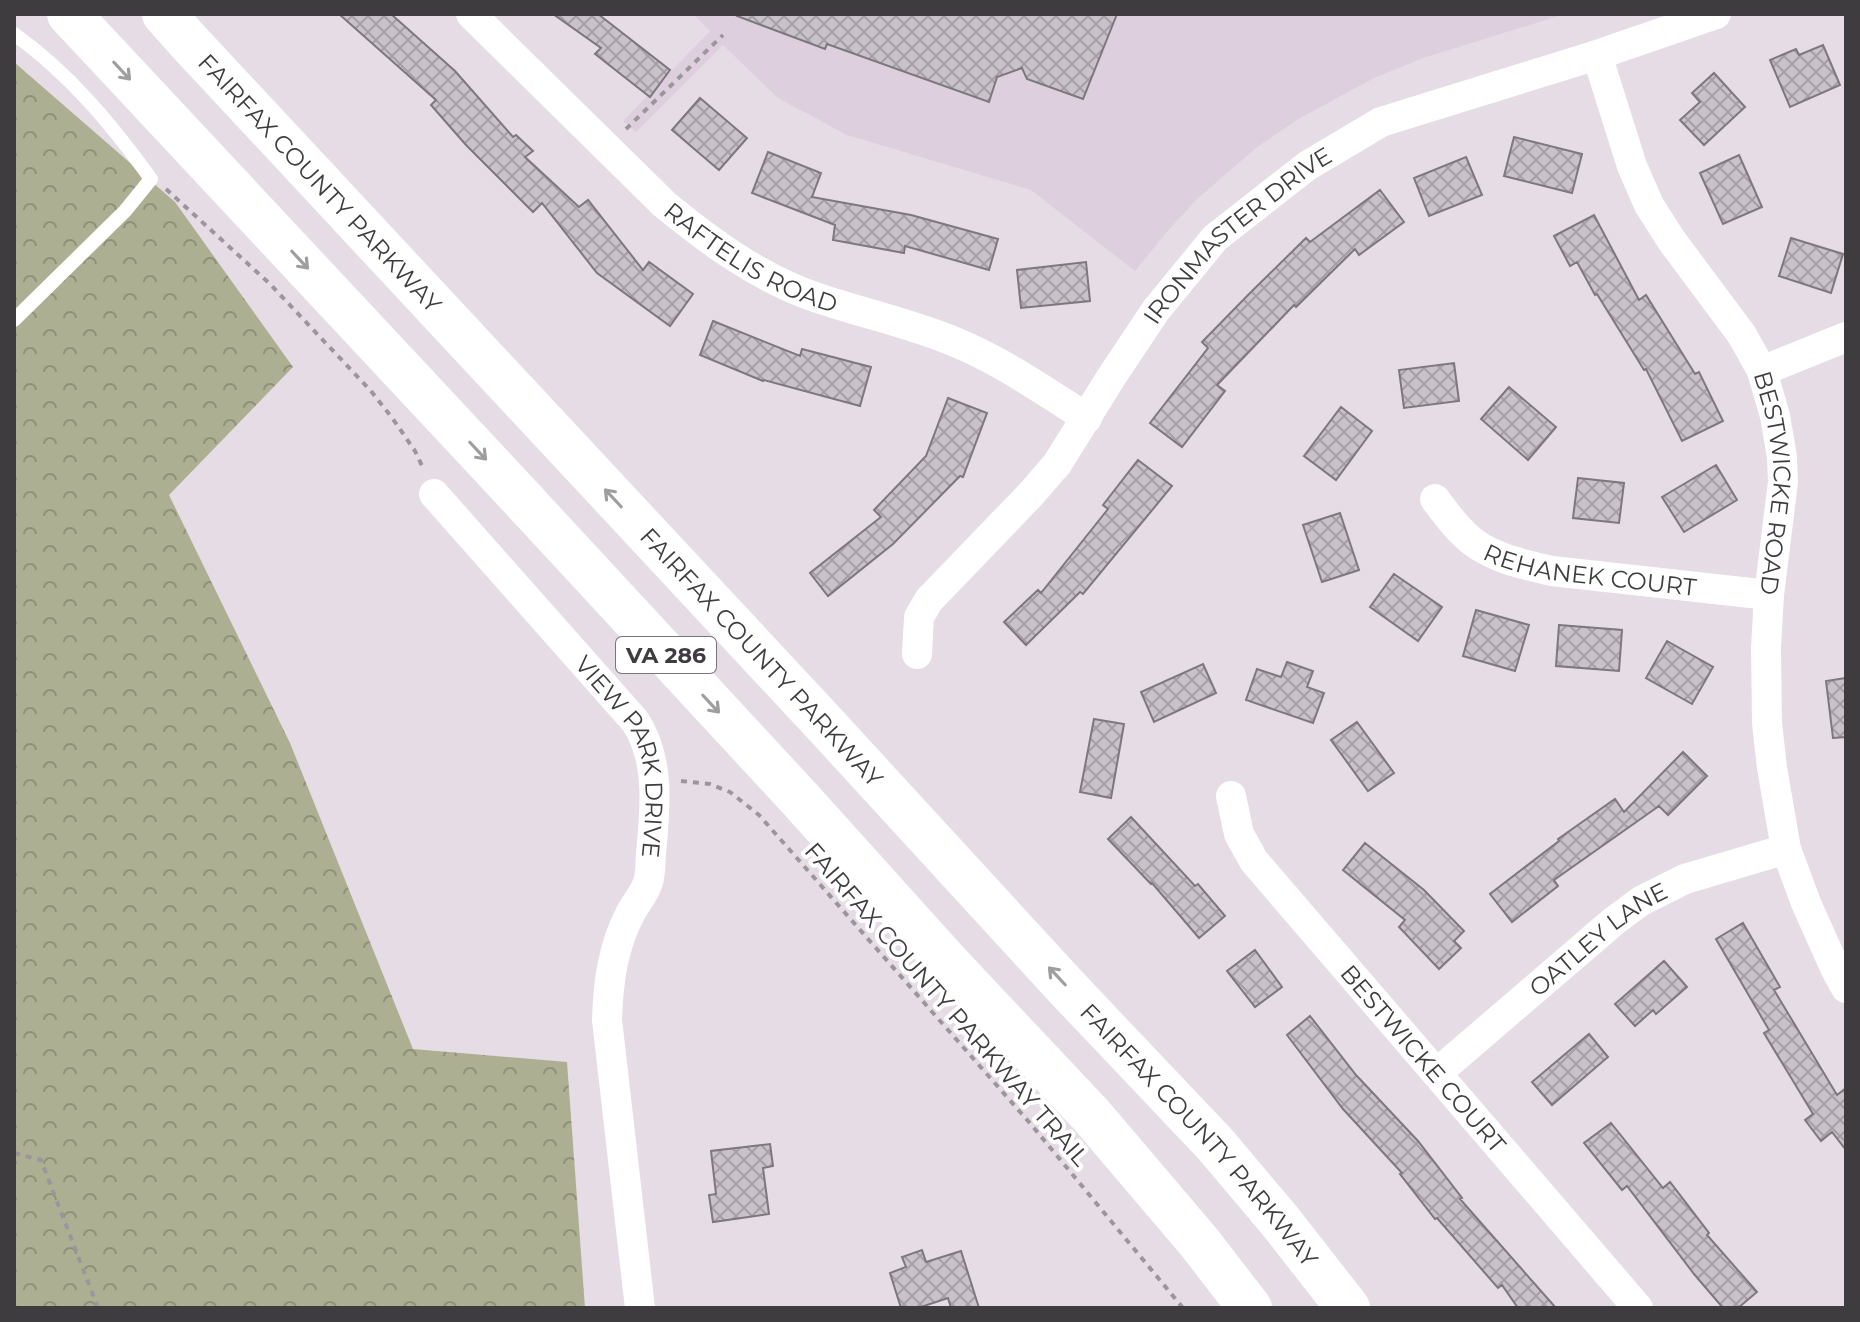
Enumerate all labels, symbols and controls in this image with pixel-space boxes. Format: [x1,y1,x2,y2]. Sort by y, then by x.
street label: FAIRFAX COUNTY PARKWAY [193,47,448,319]
one-way arrow [112,61,130,81]
street label: IRONMASTER DRIVE [1137,140,1337,329]
street label: RAFTELIS ROAD [659,196,841,318]
one-way arrow [291,250,310,270]
street label: BESTWICKE ROAD [1748,368,1797,597]
one-way arrow [468,440,486,460]
one-way arrow [604,488,623,508]
street label: FAIRFAX COUNTY PARKWAY [634,521,890,793]
street label: REHANEK COURT [1479,537,1698,601]
road number: VA 286 [616,637,716,673]
street label: VIEW PARK DRIVE [569,649,669,859]
one-way arrow [701,693,719,713]
street label: FAIRFAX COUNTY PARKWAY TRAIL [799,836,1095,1172]
street label: OATLEY LANE [1523,876,1672,1002]
street label: BESTWICKE COURT [1335,958,1513,1159]
one-way arrow [1048,967,1066,987]
street label: FAIRFAX COUNTY PARKWAY [1075,997,1325,1273]

